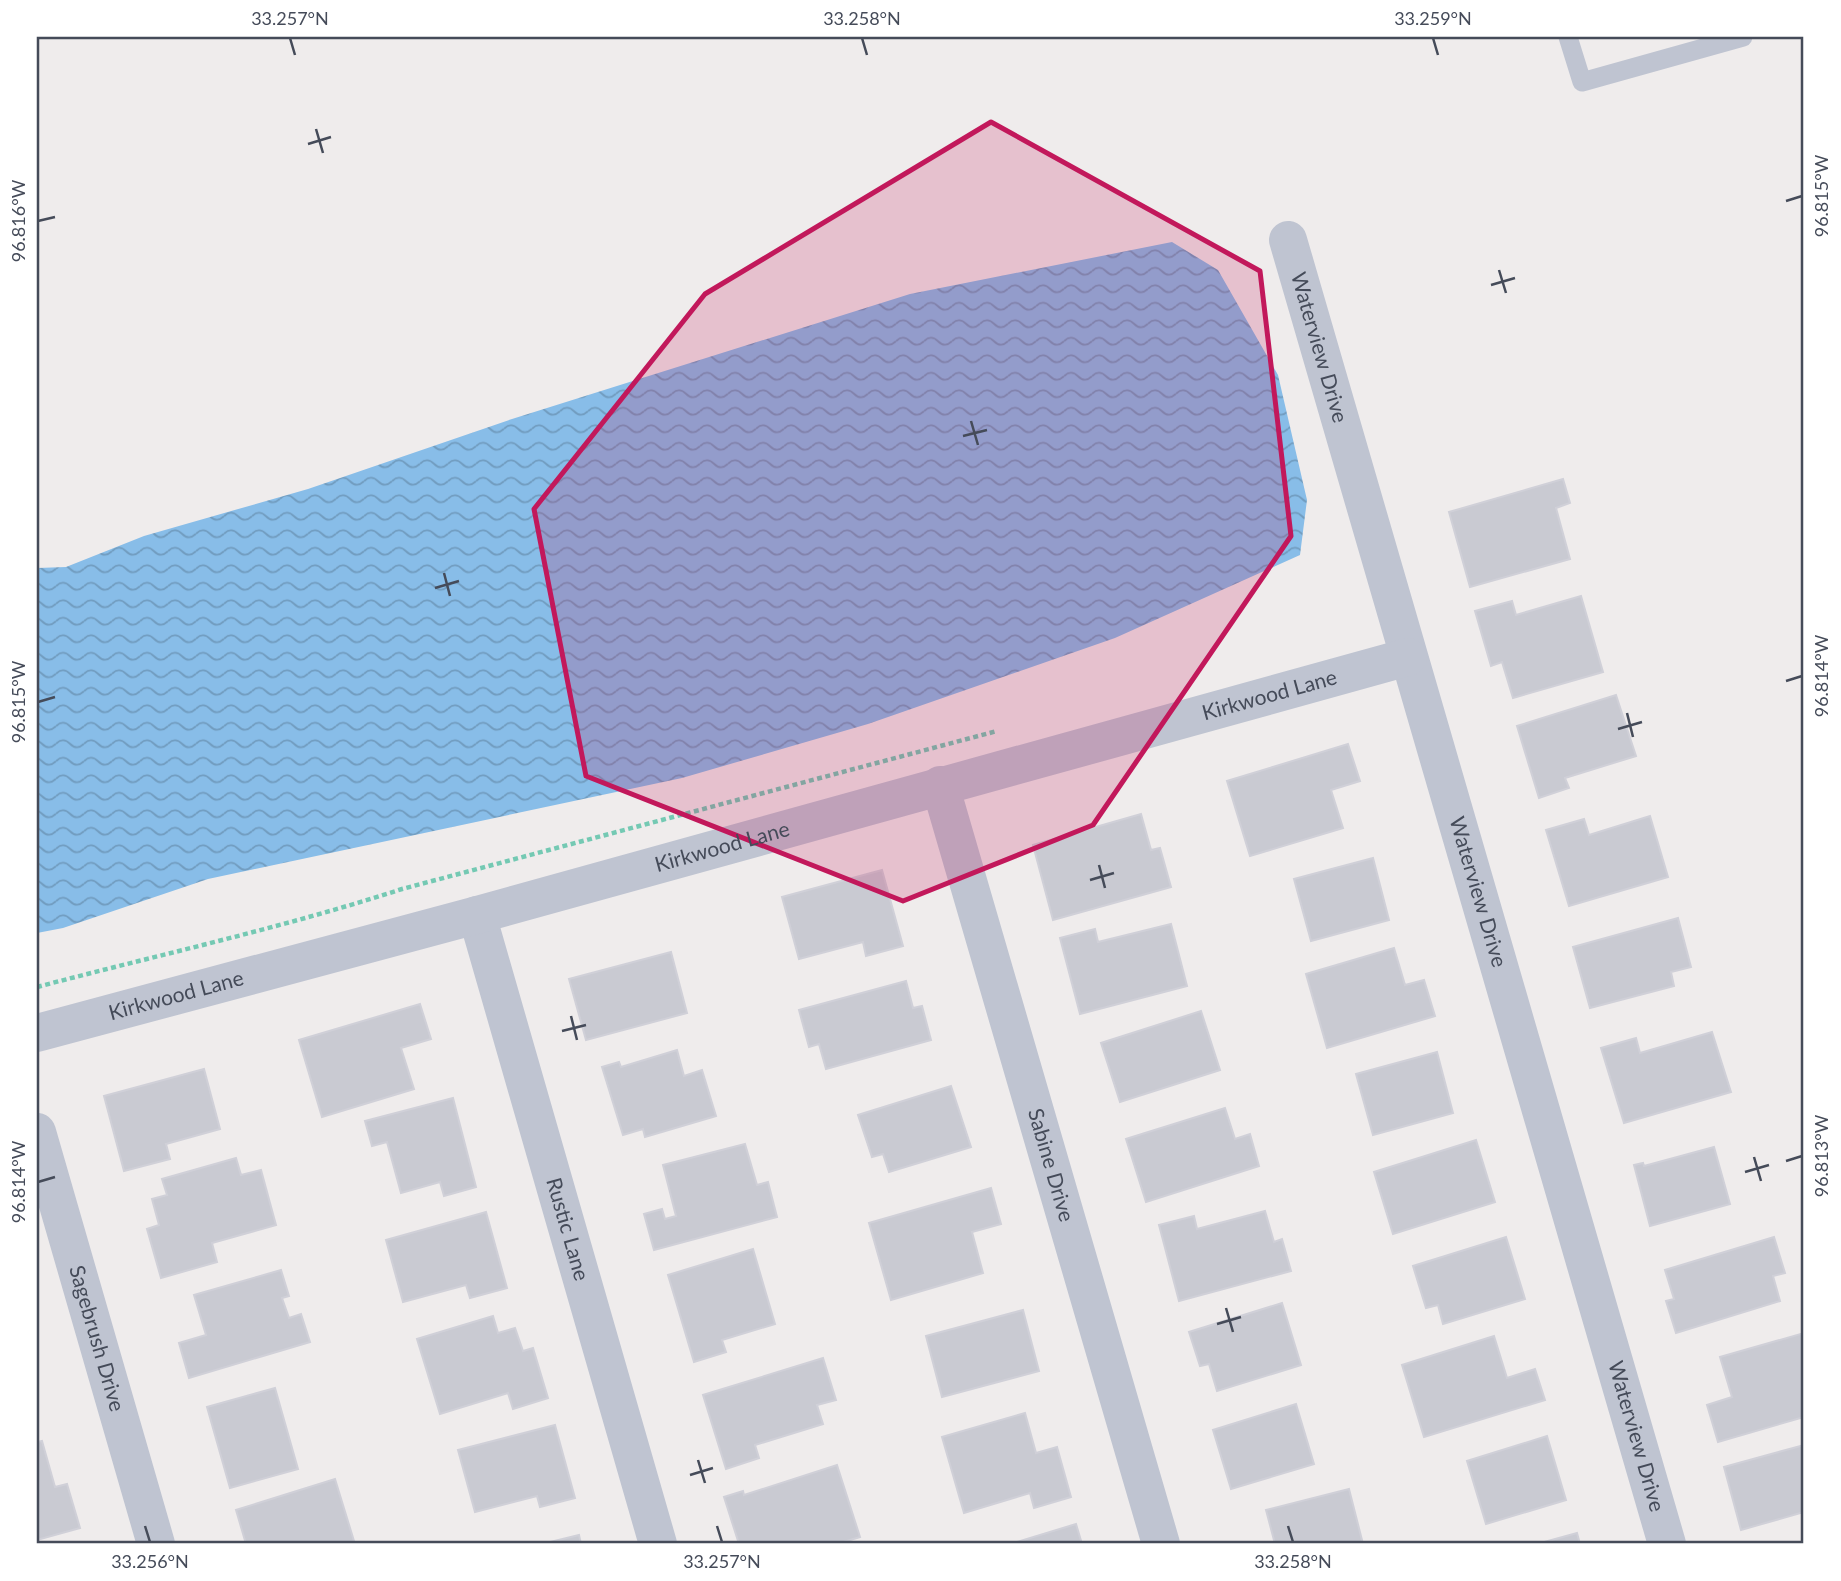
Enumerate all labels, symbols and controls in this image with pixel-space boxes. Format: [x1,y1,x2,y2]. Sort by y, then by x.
text: 33.257°N [251,7,329,29]
text: 33.258°N [823,7,901,29]
text: 33.259°N [1394,7,1472,29]
text: 96.815°W [1810,154,1832,237]
text: 96.816°W [7,179,29,262]
street label: Waterview Drive [1287,269,1354,425]
text: 96.814°W [1810,634,1832,717]
text: 96.815°W [7,660,29,743]
street label: Kirkwood Lane [1199,663,1339,724]
street label: Waterview Drive [1445,813,1513,970]
street label: Kirkwood Lane [652,815,792,876]
street label: Kirkwood Lane [105,964,246,1024]
street label: Sabine Drive [1024,1105,1080,1224]
text: 96.813°W [1810,1114,1832,1197]
text: 96.814°W [7,1140,29,1223]
street label: Rustic Lane [542,1174,596,1283]
street label: Sagebrush Drive [65,1262,131,1414]
street label: Waterview Drive [1604,1358,1671,1514]
text: 33.256°N [111,1550,189,1572]
text: 33.257°N [683,1550,761,1572]
text: 33.258°N [1254,1550,1332,1572]

